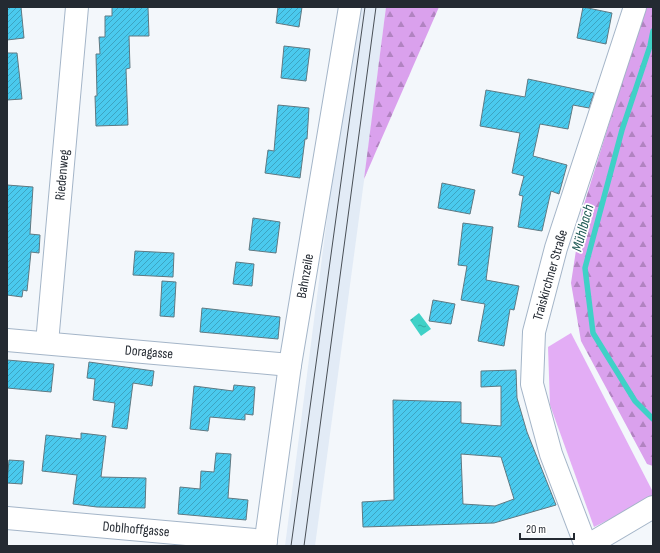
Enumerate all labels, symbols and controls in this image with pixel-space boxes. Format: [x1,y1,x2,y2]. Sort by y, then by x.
street label: Riedenweg [51,148,73,201]
water label: Mühlbach [568,202,598,254]
street label: Traiskirchner Straße [529,228,571,322]
street label: Bahnzeile [293,252,317,300]
street label: Doragasse [124,341,174,363]
scale bar [520,515,574,541]
street label: Doblhoffgasse [102,518,170,540]
text: 20 m [526,522,546,537]

